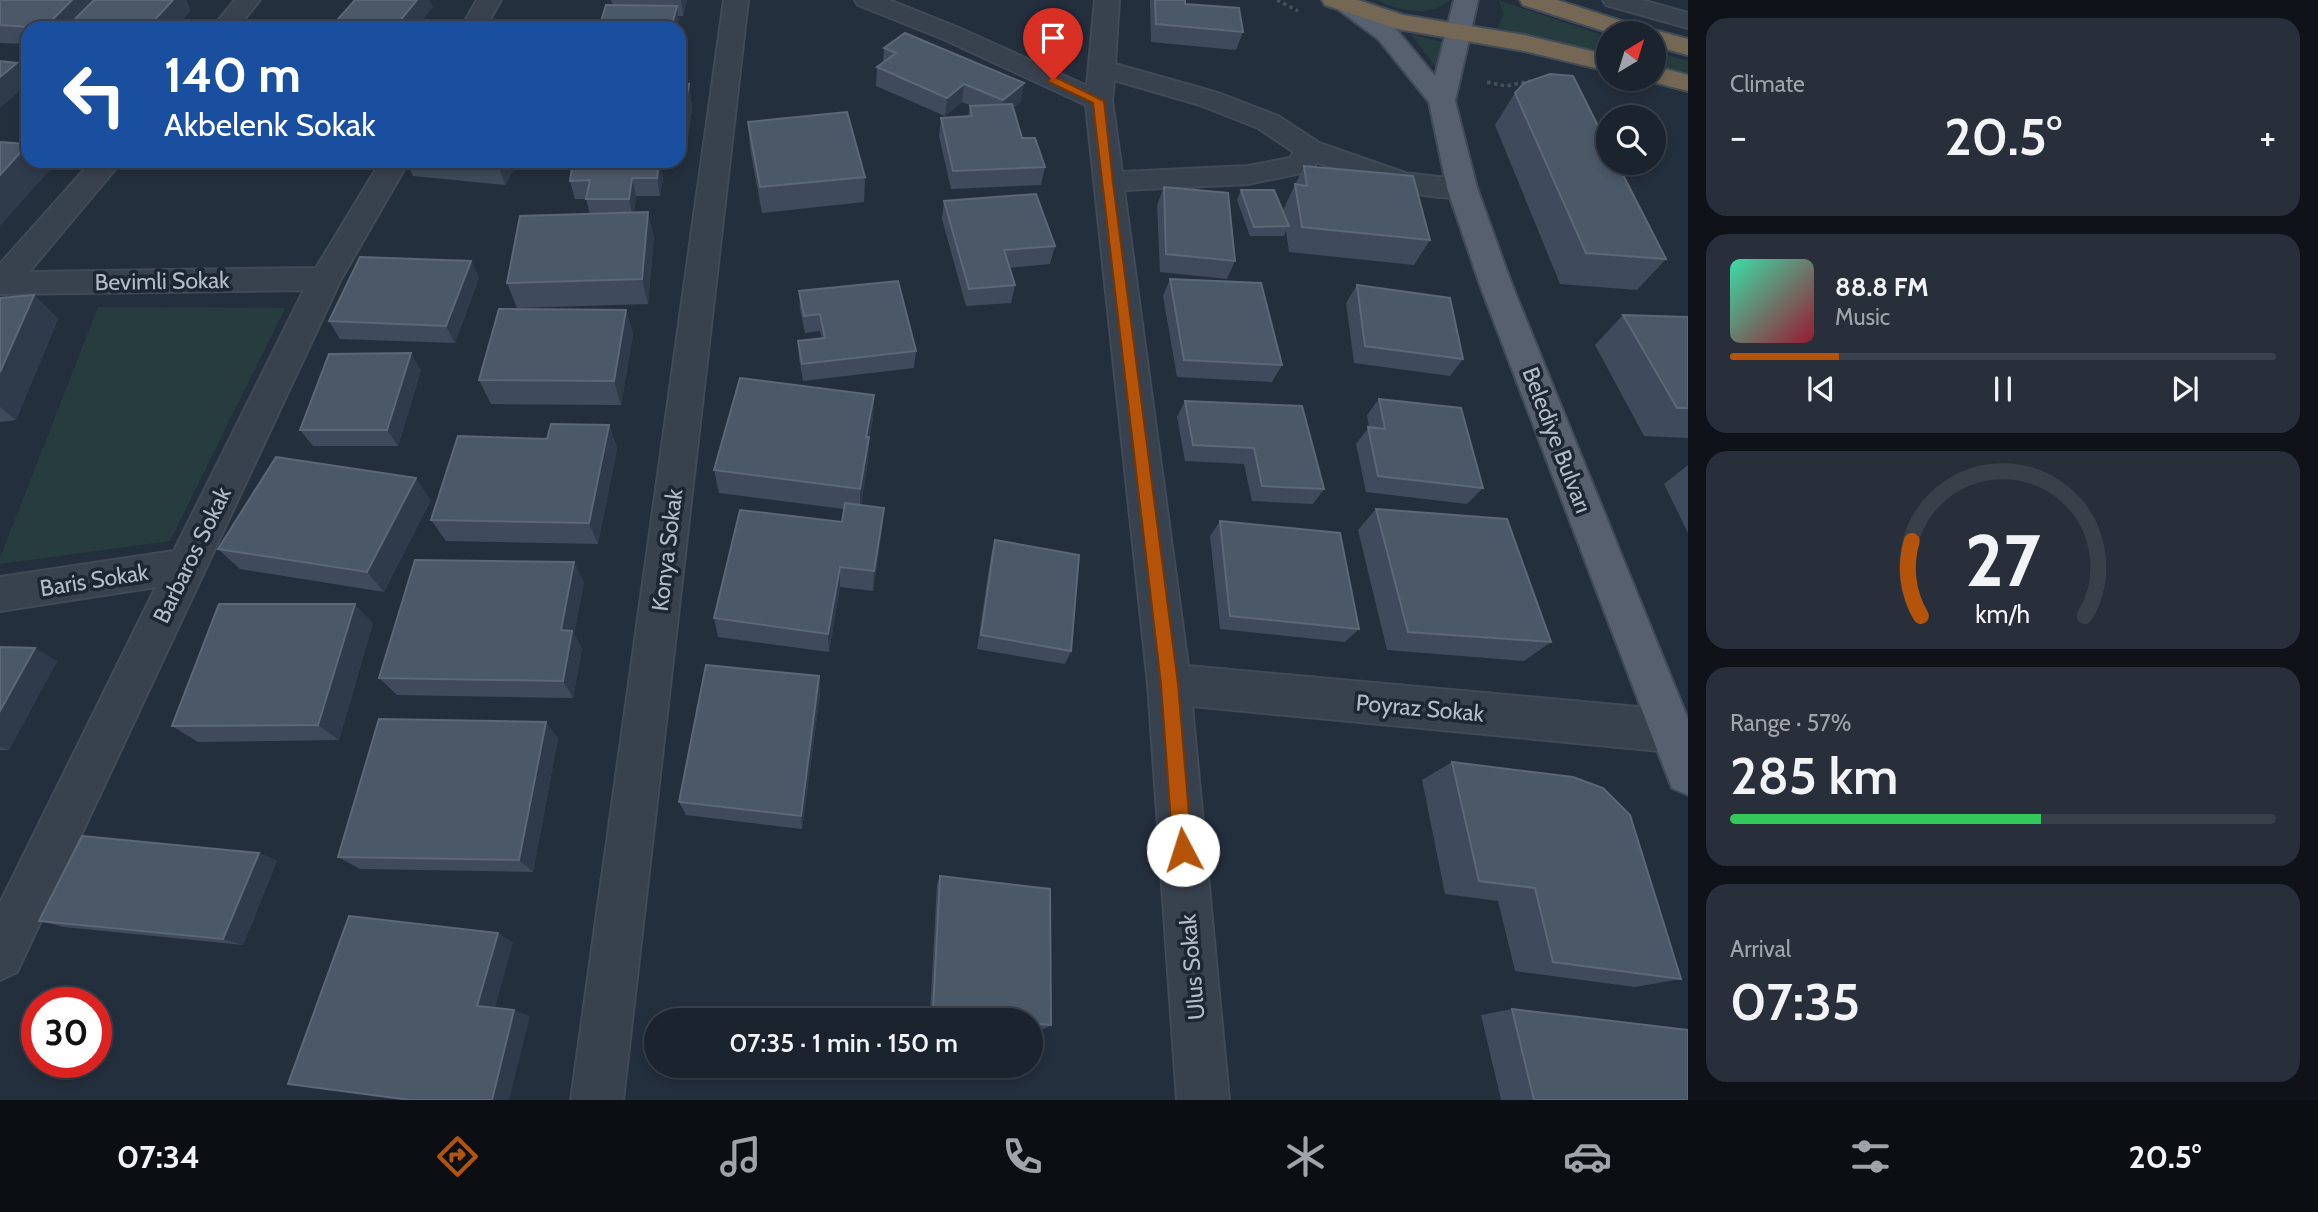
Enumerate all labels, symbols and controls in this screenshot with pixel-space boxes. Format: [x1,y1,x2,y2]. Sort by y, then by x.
pin [1023,8,1083,80]
icon: arrive [1034,19,1072,57]
north arrow [1596,21,1666,91]
map controls [1596,21,1666,175]
text: 140 m [164,45,301,104]
icon: left [49,49,140,140]
text: Climate [1730,70,1805,98]
text: Akbelenk Sokak [164,105,376,144]
button: search [1596,105,1666,175]
text: 20.5° [1944,105,2062,168]
text: − [1730,113,1747,160]
text: + [2259,113,2276,160]
street label: Bevimli Sokak [94,266,230,296]
text: 88.8 FM [1835,271,1929,303]
text: Music [1835,303,1890,331]
street label: Belediye Bulvarı [1516,363,1598,517]
icon: previous [1802,370,1840,408]
icon: pause [1984,370,2022,408]
icon: next [2166,370,2204,408]
street label: Barbaros Sokak [147,482,237,628]
street label: Konya Sokak [646,487,688,613]
text: 27 [1965,516,2041,604]
street label: Baris Sokak [38,558,151,602]
text: km/h [1976,599,2030,629]
street label: Poyraz Sokak [1355,688,1486,728]
text: Range · 57% [1730,709,1851,737]
text: 285 km [1730,744,1898,807]
position arrow [1146,813,1220,887]
street label: Ulus Sokak [1173,912,1211,1021]
text: Arrival [1730,935,1791,963]
text: 07:35 [1730,970,1860,1033]
speed limit sign: 30 [21,987,112,1078]
text: 07:35 · 1 min · 150 m [729,1027,958,1059]
icon: directions [433,1132,482,1181]
icon: music [716,1132,765,1181]
icon: phone [998,1132,1047,1181]
icon: climate [1281,1132,1330,1181]
icon: car [1563,1132,1612,1181]
icon: filters [1846,1132,1895,1181]
text: 07:34 [117,1137,200,1176]
text: 20.5° [2129,1137,2201,1176]

